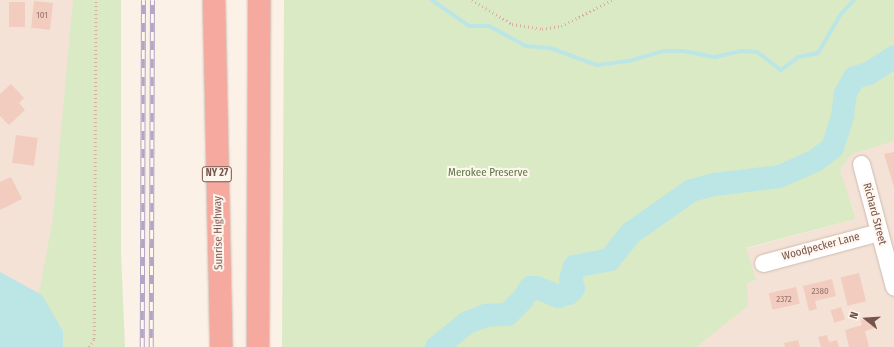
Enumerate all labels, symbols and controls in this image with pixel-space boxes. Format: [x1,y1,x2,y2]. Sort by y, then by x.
house number: 101 [36,10,48,20]
road number: NY 27 [201,166,233,182]
park label: Merokee Preserve [448,166,528,180]
street label: Richard Street [859,182,889,246]
street label: Sunrise Highway [212,196,226,270]
street label: Woodpecker Lane [781,230,861,264]
house number: 2380 [811,286,829,296]
house number: 2372 [776,294,792,304]
north arrow [846,299,886,339]
text: N [847,310,861,320]

